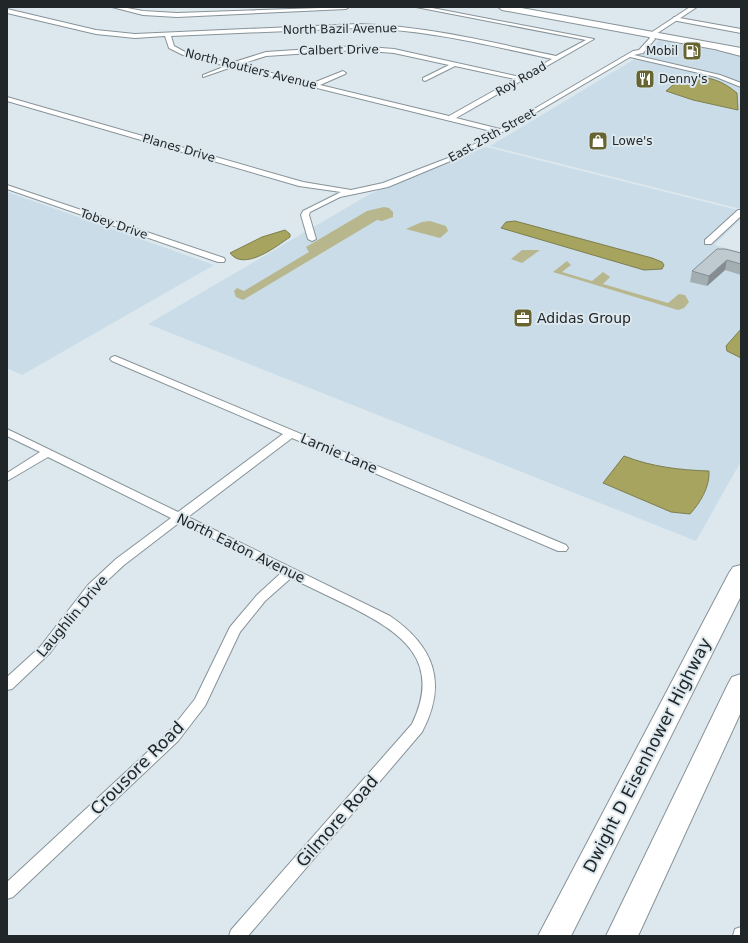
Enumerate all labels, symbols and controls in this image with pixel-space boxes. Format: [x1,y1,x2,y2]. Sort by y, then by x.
street label: North Bazil Avenue [283,21,397,37]
fuel station icon: Mobil [681,40,703,62]
street label: Calbert Drive [299,42,379,58]
place label: Mobil [646,44,678,58]
street label: North Routiers Avenue [184,46,318,92]
street label: Roy Road [493,59,549,99]
restaurant icon: Denny's [634,68,656,90]
place label: Denny's [659,72,708,86]
street label: East 25th Street [446,105,538,165]
shop icon: Lowe's [587,130,609,152]
street label: Planes Drive [141,131,217,165]
place label: Lowe's [612,134,653,148]
street label: Tobey Drive [77,206,150,242]
office icon: Adidas Group [512,307,534,329]
place label: Adidas Group [537,310,631,326]
street label: Larnie Lane [298,430,380,476]
street label: North Eaton Avenue [174,510,308,586]
street label: Laughlin Drive [33,572,111,660]
street label: Dwight D Eisenhower Highway [579,634,715,876]
street label: Crousore Road [86,717,188,819]
street label: Gilmore Road [292,771,382,871]

